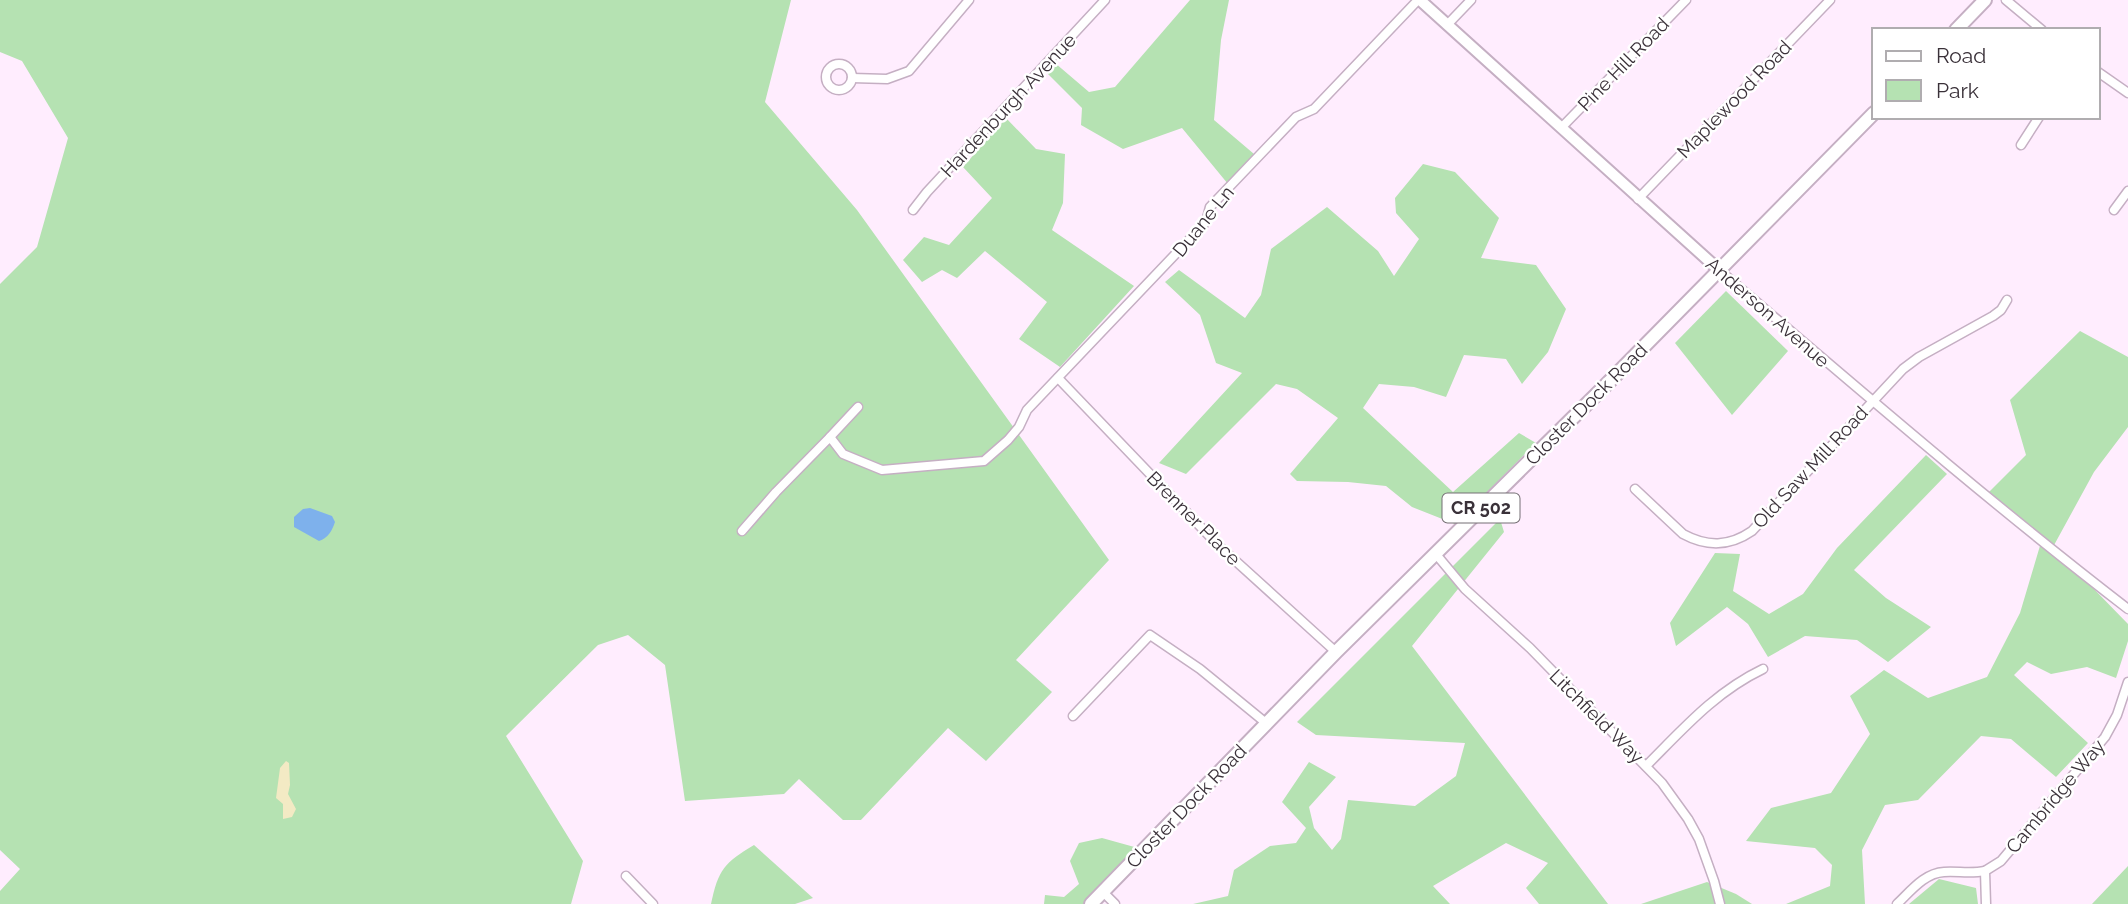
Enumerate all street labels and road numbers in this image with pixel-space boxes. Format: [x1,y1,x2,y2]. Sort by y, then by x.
street label: Pine Hill Road [1573,13,1673,115]
street label: Hardenburgh Avenue [936,29,1080,181]
street label: Maplewood Road [1672,36,1796,162]
street label: Duane Ln [1168,181,1238,261]
street label: Anderson Avenue [1702,253,1834,371]
street label: Closter Dock Road [1521,339,1651,469]
street label: Old Saw Mill Road [1748,402,1872,532]
street label: Brenner Place [1143,467,1245,569]
road number: CR 502 [1442,494,1520,522]
street label: Litchfield Way [1545,664,1649,768]
street label: Cambridge Way [2001,735,2109,857]
street label: Closter Dock Road [1121,740,1251,872]

